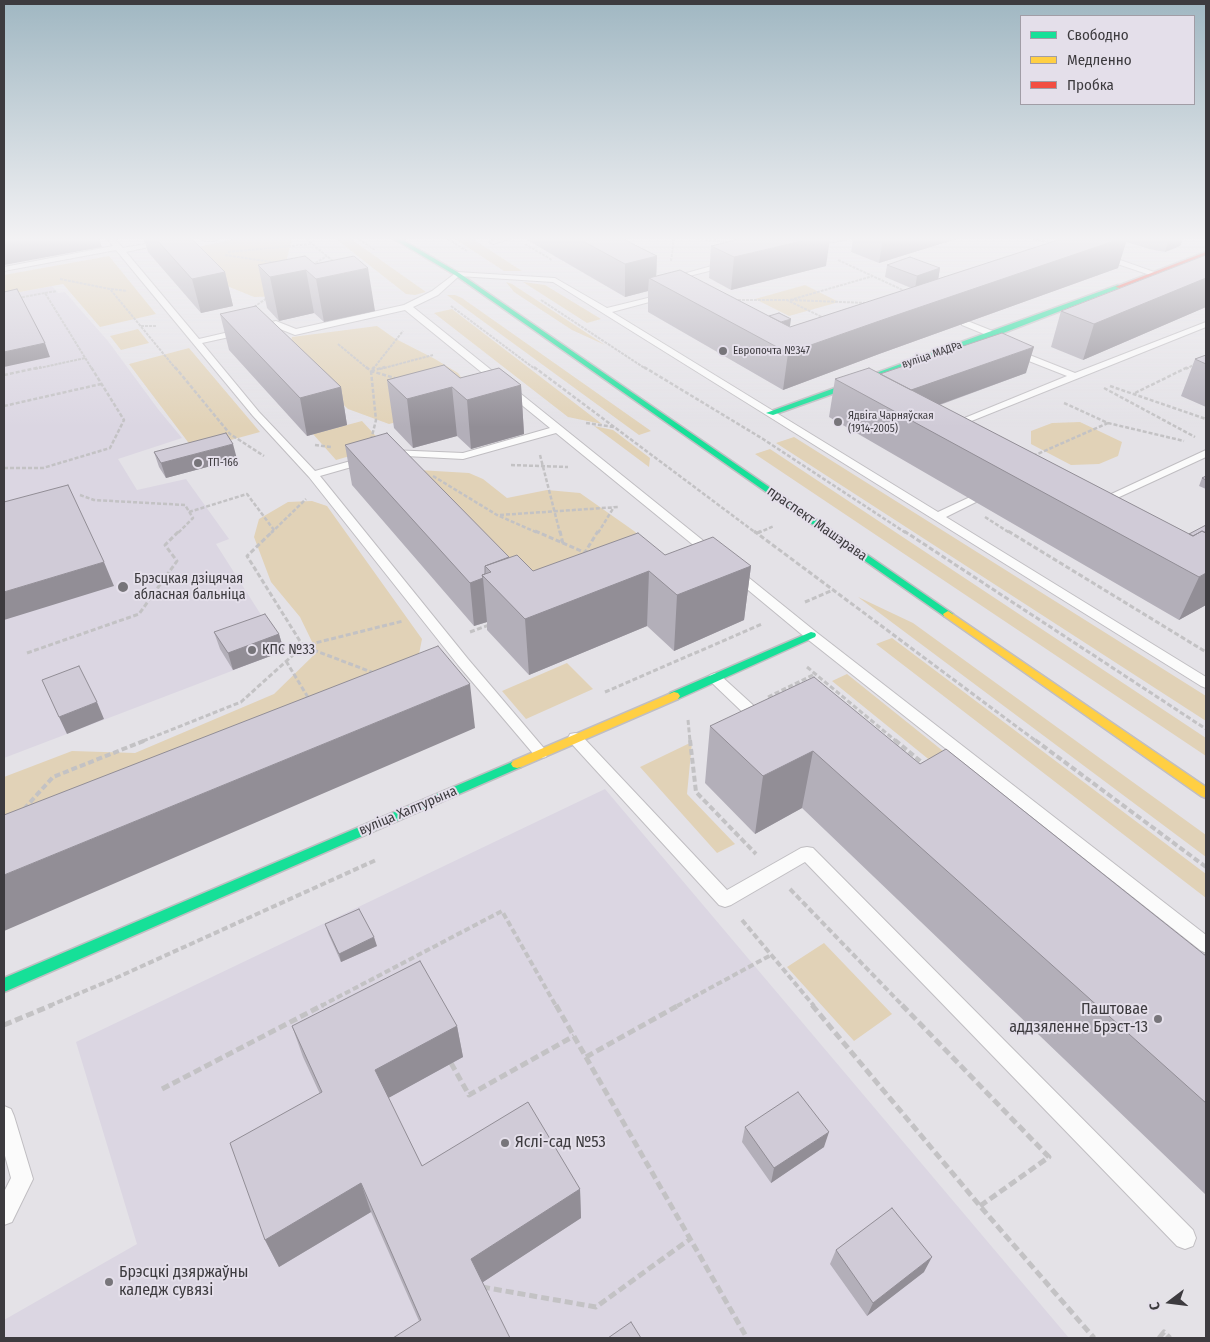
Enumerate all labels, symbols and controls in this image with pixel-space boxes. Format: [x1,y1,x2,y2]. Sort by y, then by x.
legend [1020,15,1195,105]
text: Свободно [1067,26,1129,44]
text: Медленно [1067,51,1132,69]
text: Пробка [1067,76,1114,94]
street label: вуліца МАДРа [900,339,964,371]
place label: Европочта №347 [733,344,810,358]
marker: Европочта №347 [717,345,729,357]
place label: Ядвіга Чарняўская (1914-2005) [848,409,934,435]
marker: Ядвіга Чарняўская (1914-2005) [832,416,844,428]
place label: ТП-166 [208,456,238,470]
marker: ТП-166 [192,457,204,469]
street label: праспект Машэрава [764,483,870,565]
place label: Брэсцкая дзіцячая абласная бальніца [134,571,246,604]
marker: Брэсцкая дзіцячая абласная бальніца [116,580,130,594]
place label: КПС №33 [262,642,315,658]
marker: КПС №33 [246,644,258,656]
street label: вуліца Халтурына [356,783,460,839]
place label: Паштовае аддзяленне Брэст-13 [1009,1000,1148,1038]
marker: Паштовае аддзяленне Брэст-13 [1152,1013,1164,1025]
place label: Яслі-сад №53 [515,1133,606,1153]
marker: Яслі-сад №53 [499,1137,511,1149]
place label: Брэсцкі дзяржаўны каледж сувязі [119,1263,248,1301]
marker: Брэсцкі дзяржаўны каледж сувязі [103,1276,115,1288]
north arrow [1145,1277,1195,1327]
text: С [1146,1300,1164,1312]

